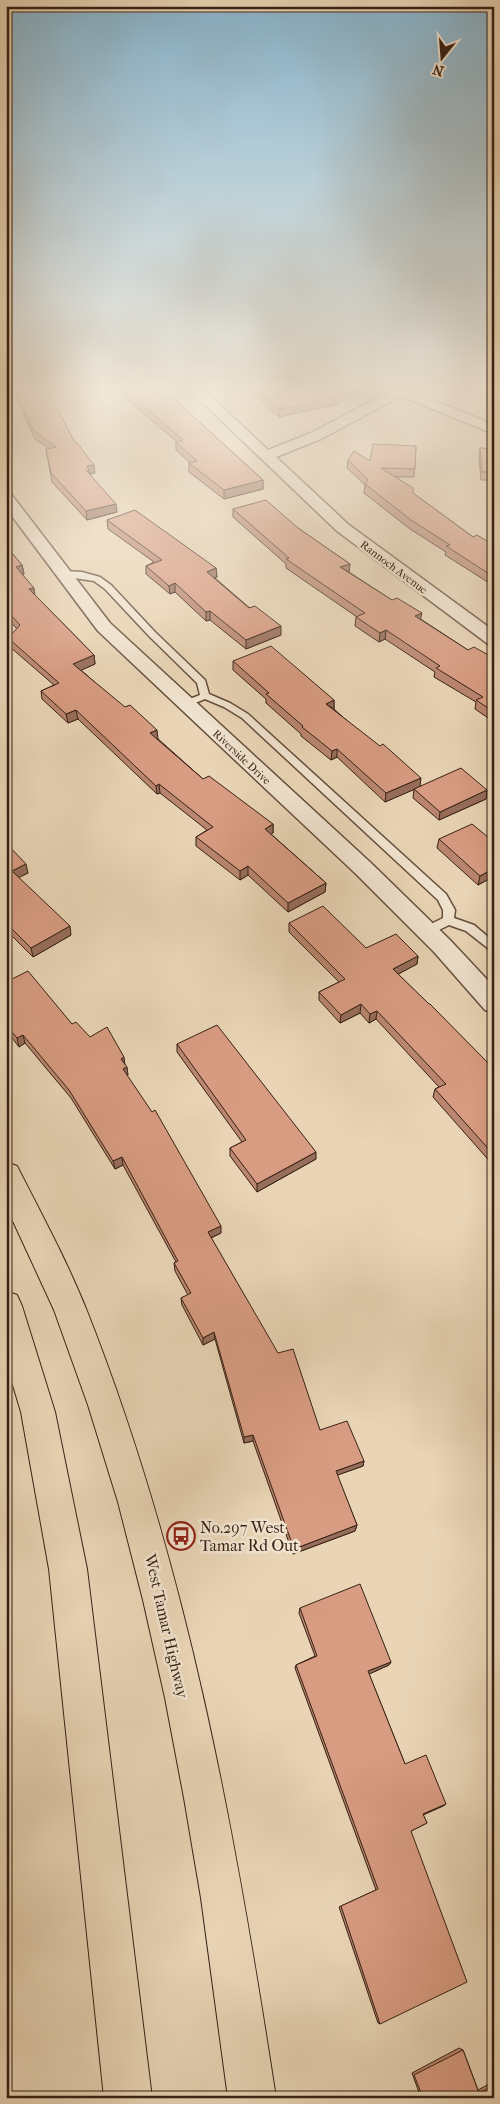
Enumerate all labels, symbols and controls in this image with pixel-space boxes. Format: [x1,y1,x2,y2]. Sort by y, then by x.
north arrow [418,32,468,82]
text: N [430,60,446,80]
street label: Rannoch Avenue [358,538,430,597]
street label: Riverside Drive [210,727,274,788]
place label: No.297 West Tamar Rd Out [200,1518,299,1555]
bus stop icon: No.297 West Tamar Rd Out [166,1521,196,1551]
street label: West Tamar Highway [140,1551,192,1700]

